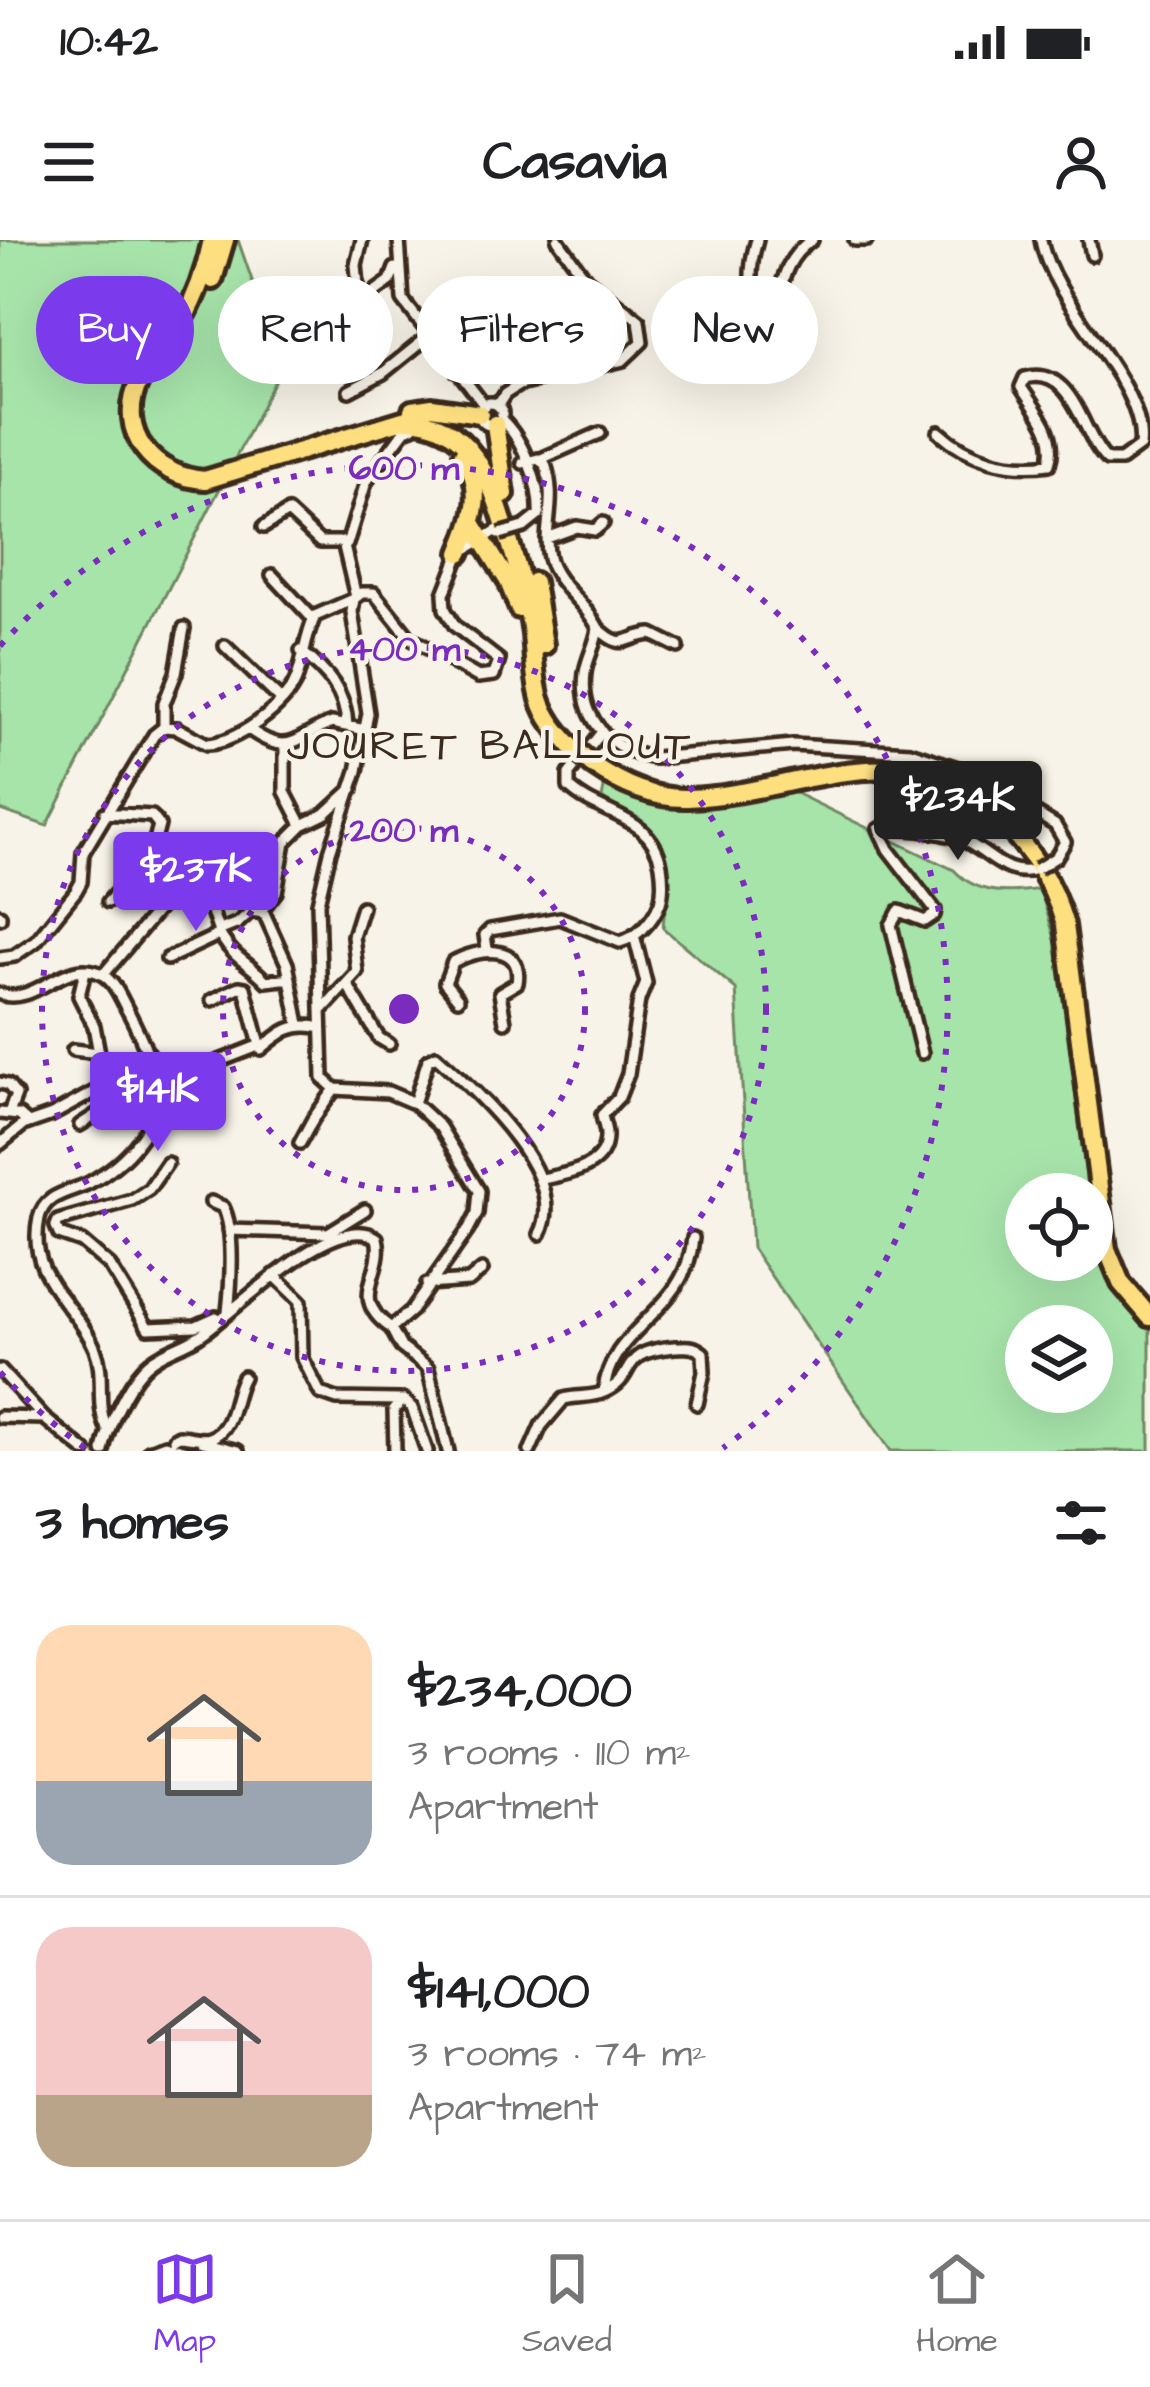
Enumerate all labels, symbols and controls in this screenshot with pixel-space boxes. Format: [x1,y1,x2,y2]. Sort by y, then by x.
text: 10:42 [60,11,158,73]
text: Casavia [483,125,667,200]
icon: menu [36,129,102,195]
icon: person [1048,129,1114,195]
chip: Buy [36,276,194,384]
chip: Rent [218,276,393,384]
chip: Filters [417,276,627,384]
chip: New [651,276,818,384]
text: 600 m [349,443,460,494]
text: 400 m [348,624,461,675]
district label: JOURET BALLOUT [287,718,693,776]
pin: $234K [874,761,1042,863]
text: $234K [901,773,1015,827]
text: 200 m [349,805,459,856]
pin: $237K [112,832,280,934]
text: $237K [140,844,252,898]
centre of rings [383,988,425,1030]
pin: $141K [74,1052,242,1154]
text: $141K [117,1064,199,1118]
map controls [1005,1173,1113,1413]
button: locate [1005,1173,1113,1281]
button: layers [1005,1305,1113,1413]
text: 3 homes [36,1488,229,1559]
icon: filters [1048,1490,1114,1556]
text: $234,000 [408,1656,632,1727]
icon: home [132,1673,276,1817]
text: 3 rooms · 110 m² [408,1727,691,1781]
text: Apartment [408,1781,599,1835]
text: $141,000 [408,1957,590,2028]
icon: home [132,1975,276,2119]
text: 3 rooms · 74 m² [408,2028,707,2082]
text: Apartment [408,2082,599,2136]
tab: Map [152,2246,218,2364]
tab: Saved [522,2246,612,2364]
tab: Home [916,2246,998,2364]

